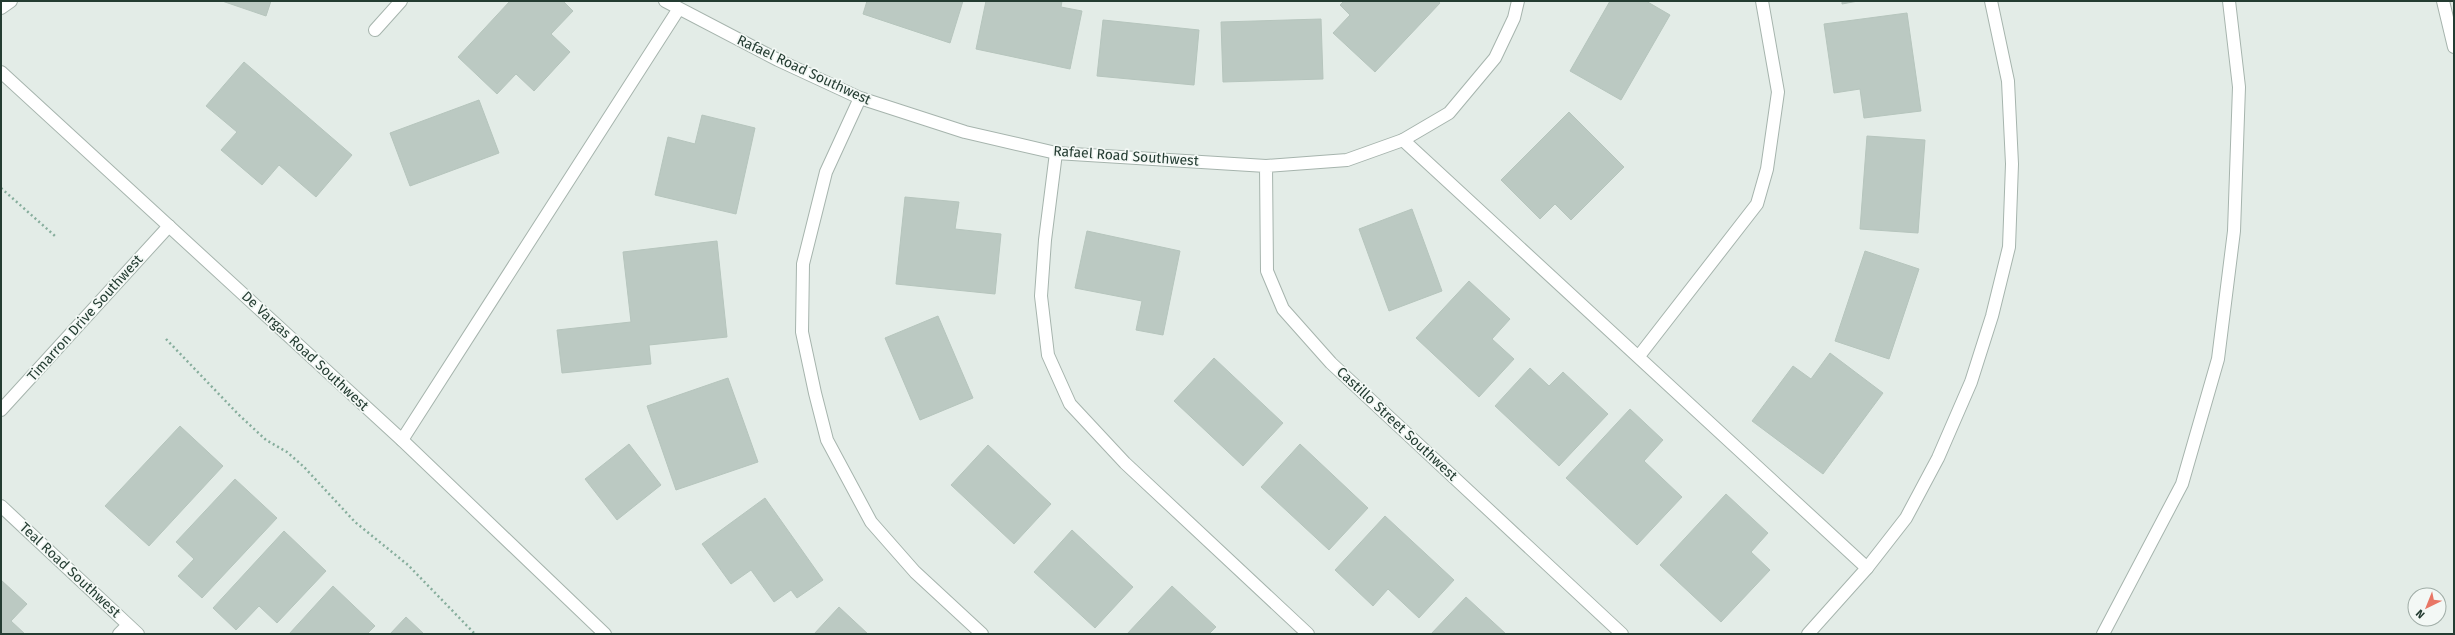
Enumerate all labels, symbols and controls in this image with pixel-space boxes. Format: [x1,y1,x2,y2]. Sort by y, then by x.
street label: Rafael Road Southwest [734,31,875,109]
street label: Rafael Road Southwest [1053,142,1200,170]
street label: Timarron Drive Southwest [24,251,147,385]
street label: De Vargas Road Southwest [238,288,373,415]
street label: Castillo Street Southwest [1333,364,1462,485]
street label: Teal Road Southwest [16,519,125,622]
north arrow [2407,587,2447,627]
text: N [2413,607,2428,621]

